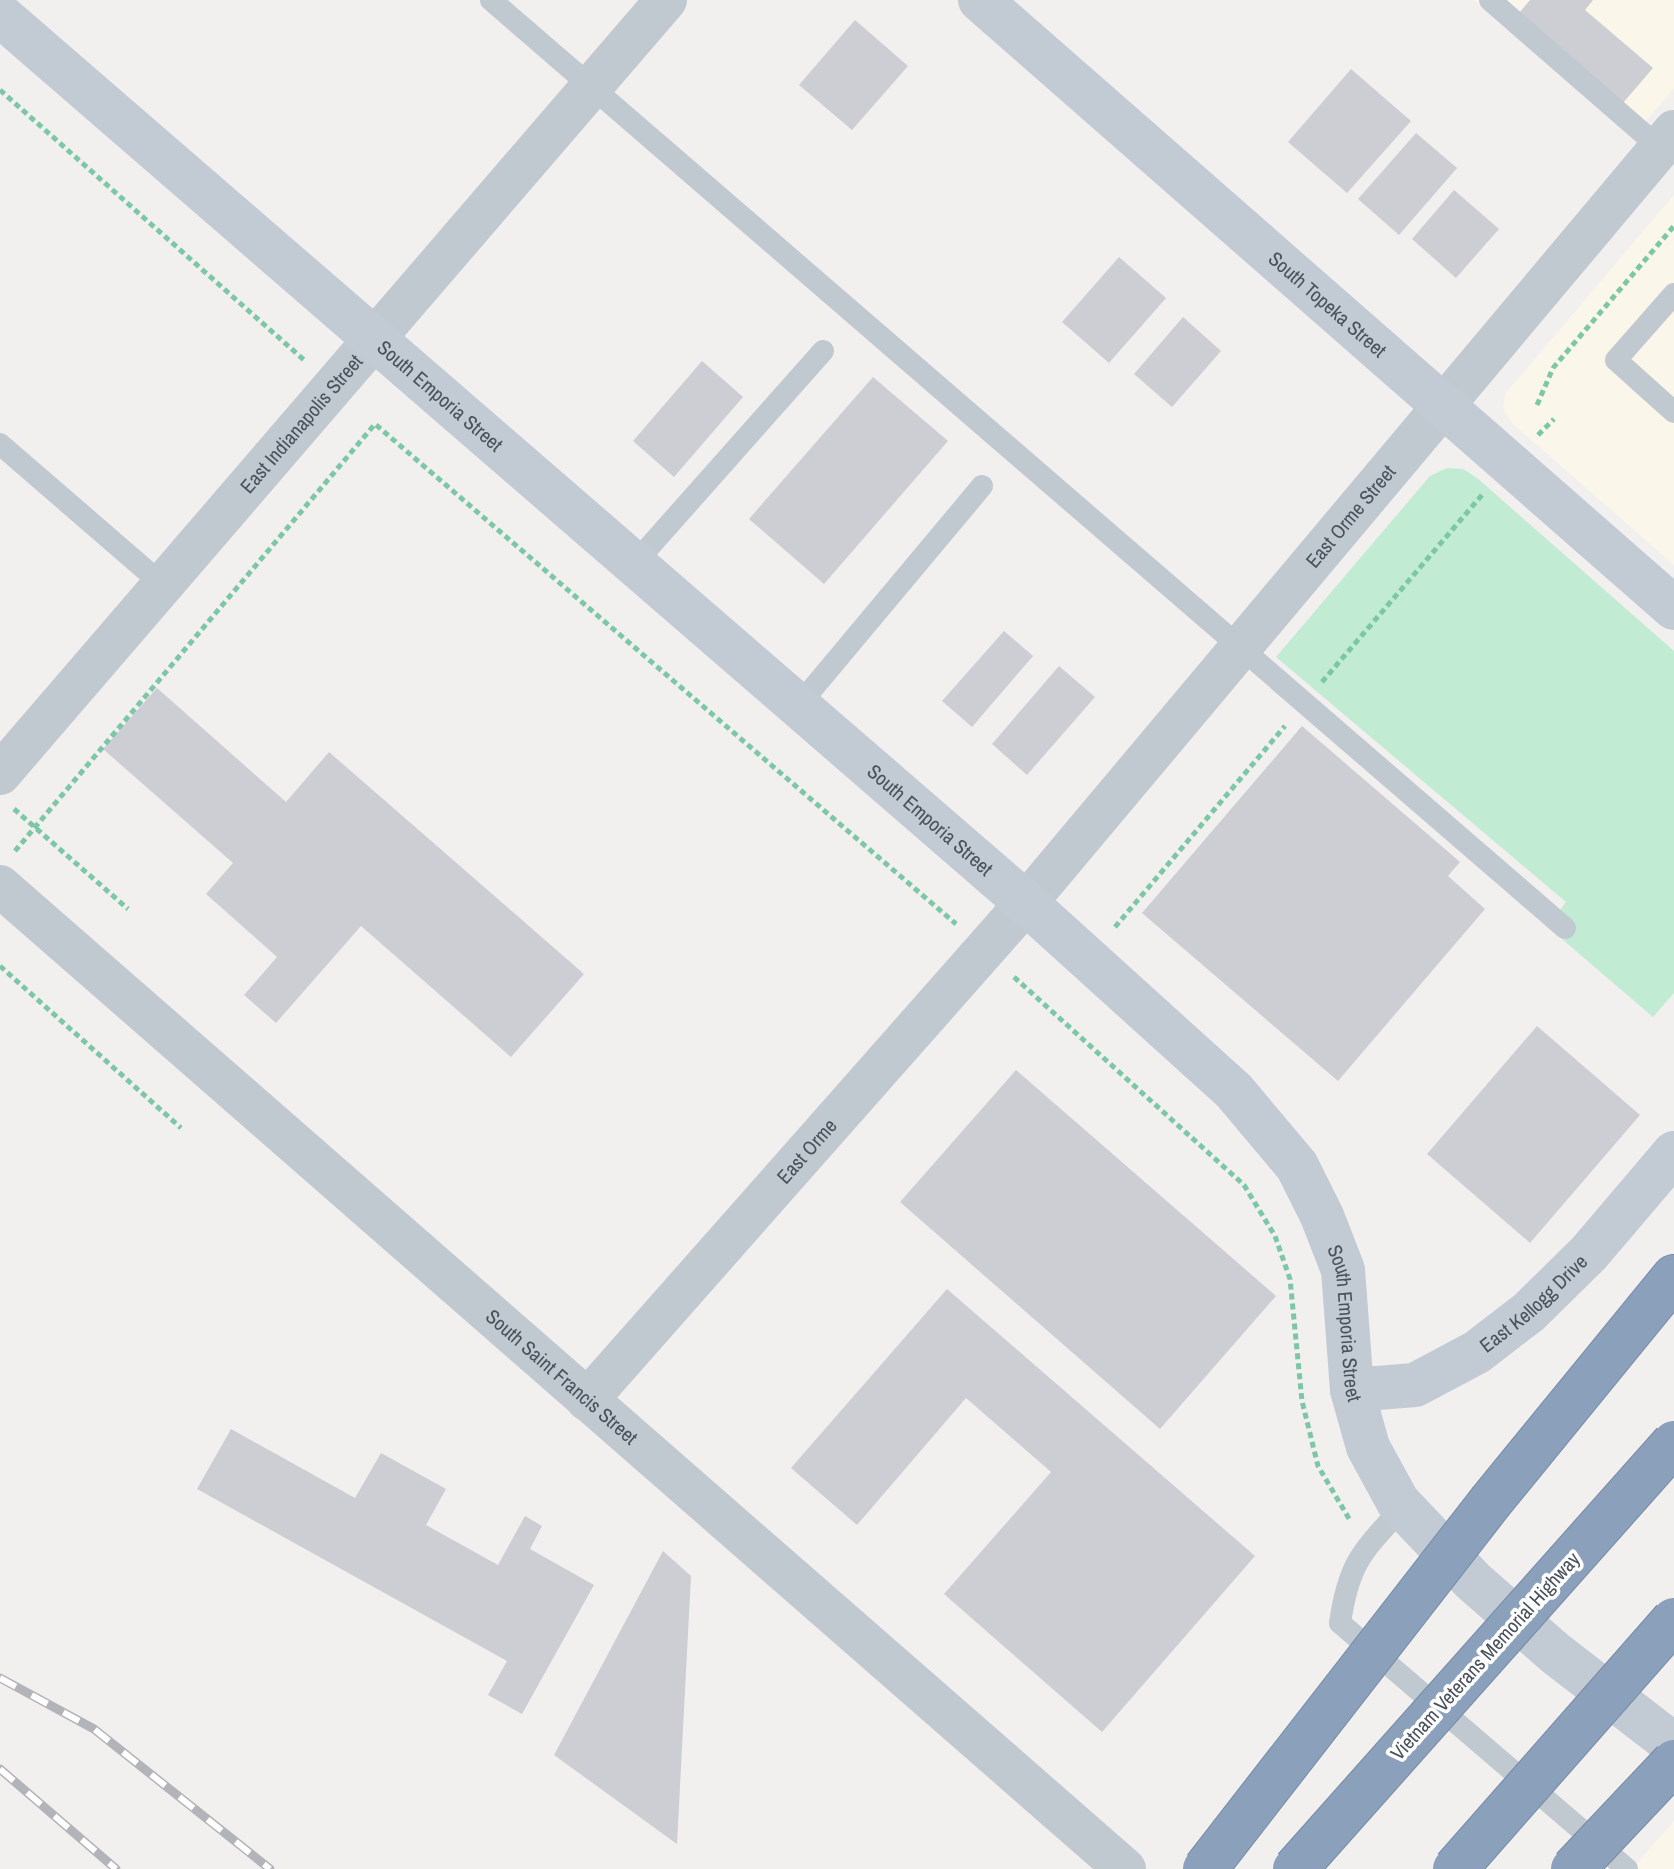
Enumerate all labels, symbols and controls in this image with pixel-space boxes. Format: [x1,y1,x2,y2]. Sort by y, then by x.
street label: South Topeka Street [1263,245,1393,363]
street label: South Emporia Street [372,334,509,458]
street label: East Indianapolis Street [234,348,369,499]
street label: East Orme Street [1299,458,1402,573]
street label: South Emporia Street [862,758,999,882]
street label: East Orme [770,1113,842,1189]
street label: South Emporia Street [1321,1241,1369,1405]
street label: East Kellogg Drive [1474,1248,1593,1358]
street label: South Saint Francis Street [480,1303,644,1451]
street label: Vietnam Veterans Memorial Highway [1384,1545,1586,1766]

